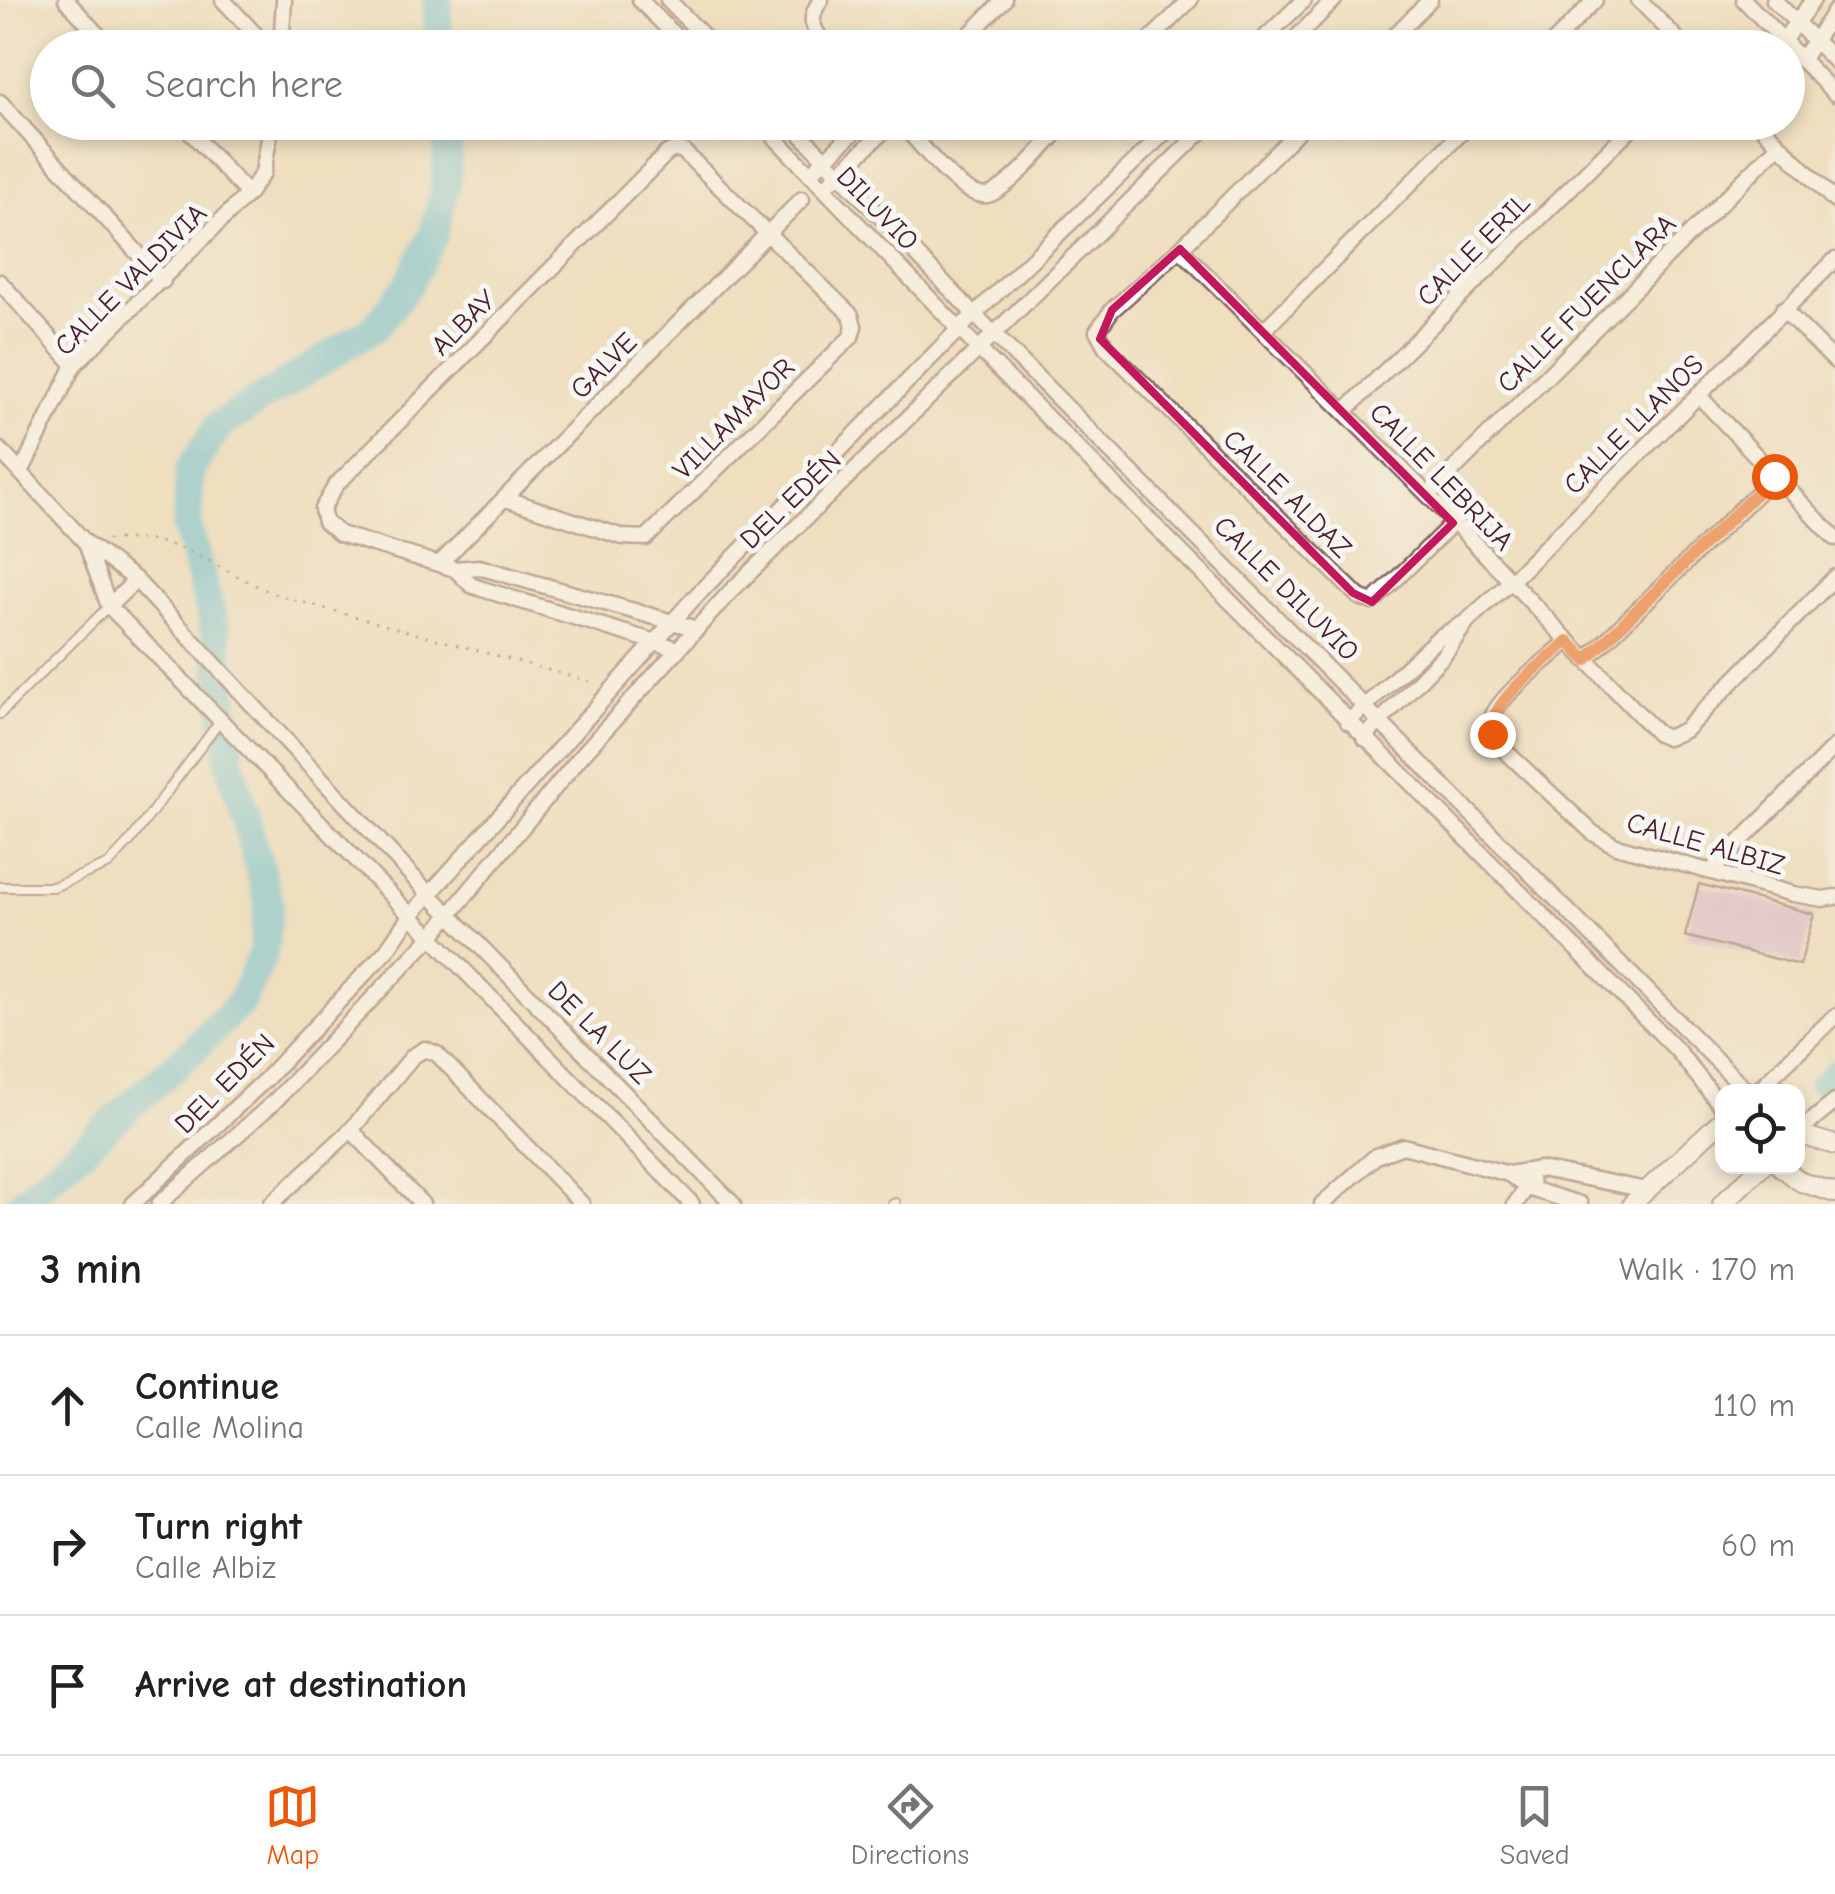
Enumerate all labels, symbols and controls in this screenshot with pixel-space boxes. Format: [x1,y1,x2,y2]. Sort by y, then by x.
search box [30,30,1805,140]
icon: search [65,58,120,113]
text: Search here [145,63,343,107]
street label: DILUVIO [830,160,925,257]
street label: CALLE ERIL [1411,187,1537,313]
street label: CALLE VALDIVIA [48,197,213,362]
street label: CALLE FUENCLARA [1491,208,1682,399]
street label: ALBAY [425,283,503,362]
street label: GALVE [564,326,643,405]
street label: CALLE LLANOS [1557,348,1710,501]
street label: VILLAMAYOR [666,351,801,486]
street label: CALLE LEBRIJA [1363,396,1520,557]
street label: CALLE ALDAZ [1217,423,1358,564]
street label: DEL EDÉN [733,443,848,556]
route start [1752,454,1798,500]
street label: CALLE DILUVIO [1207,510,1365,668]
route end [1470,712,1516,758]
street label: CALLE ALBIZ [1623,806,1788,882]
street label: DE LA LUZ [541,975,657,1091]
street label: DEL EDÉN [168,1027,281,1140]
map controls [1715,1084,1805,1174]
button: locate [1715,1084,1805,1174]
text: 3 min [40,1245,142,1294]
text: Walk · 170 m [1619,1251,1795,1288]
text: Continue [135,1365,279,1409]
icon: ahead [40,1378,95,1433]
text: 110 m [1713,1387,1795,1424]
text: Calle Molina [135,1409,304,1446]
text: Turn right [135,1505,302,1549]
icon: right [40,1518,95,1573]
text: 60 m [1721,1527,1795,1564]
text: Calle Albiz [135,1549,276,1586]
icon: arrive [40,1658,95,1713]
text: Arrive at destination [135,1663,467,1707]
tab: Map [265,1779,320,1871]
tab: Directions [851,1779,969,1871]
tab: Saved [1500,1779,1570,1871]

